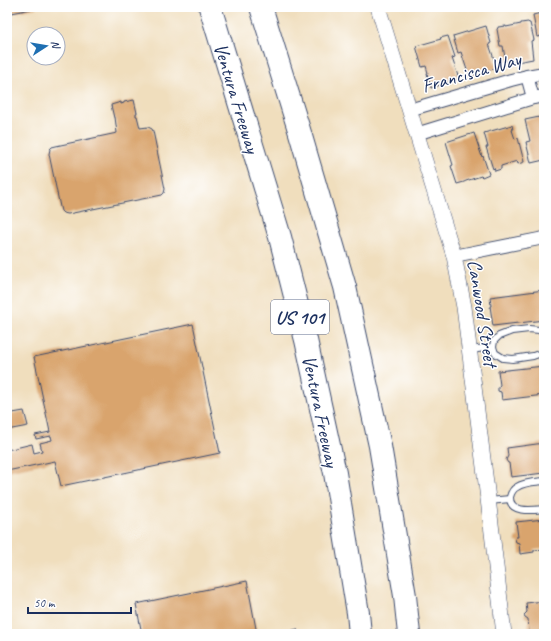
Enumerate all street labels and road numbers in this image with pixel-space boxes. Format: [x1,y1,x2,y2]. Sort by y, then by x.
street label: Ventura Freeway [208,40,266,158]
street label: Francisca Way [419,46,526,99]
street label: Canwood Street [462,258,504,372]
road number: US 101 [271,300,329,334]
street label: Ventura Freeway [296,353,345,471]

